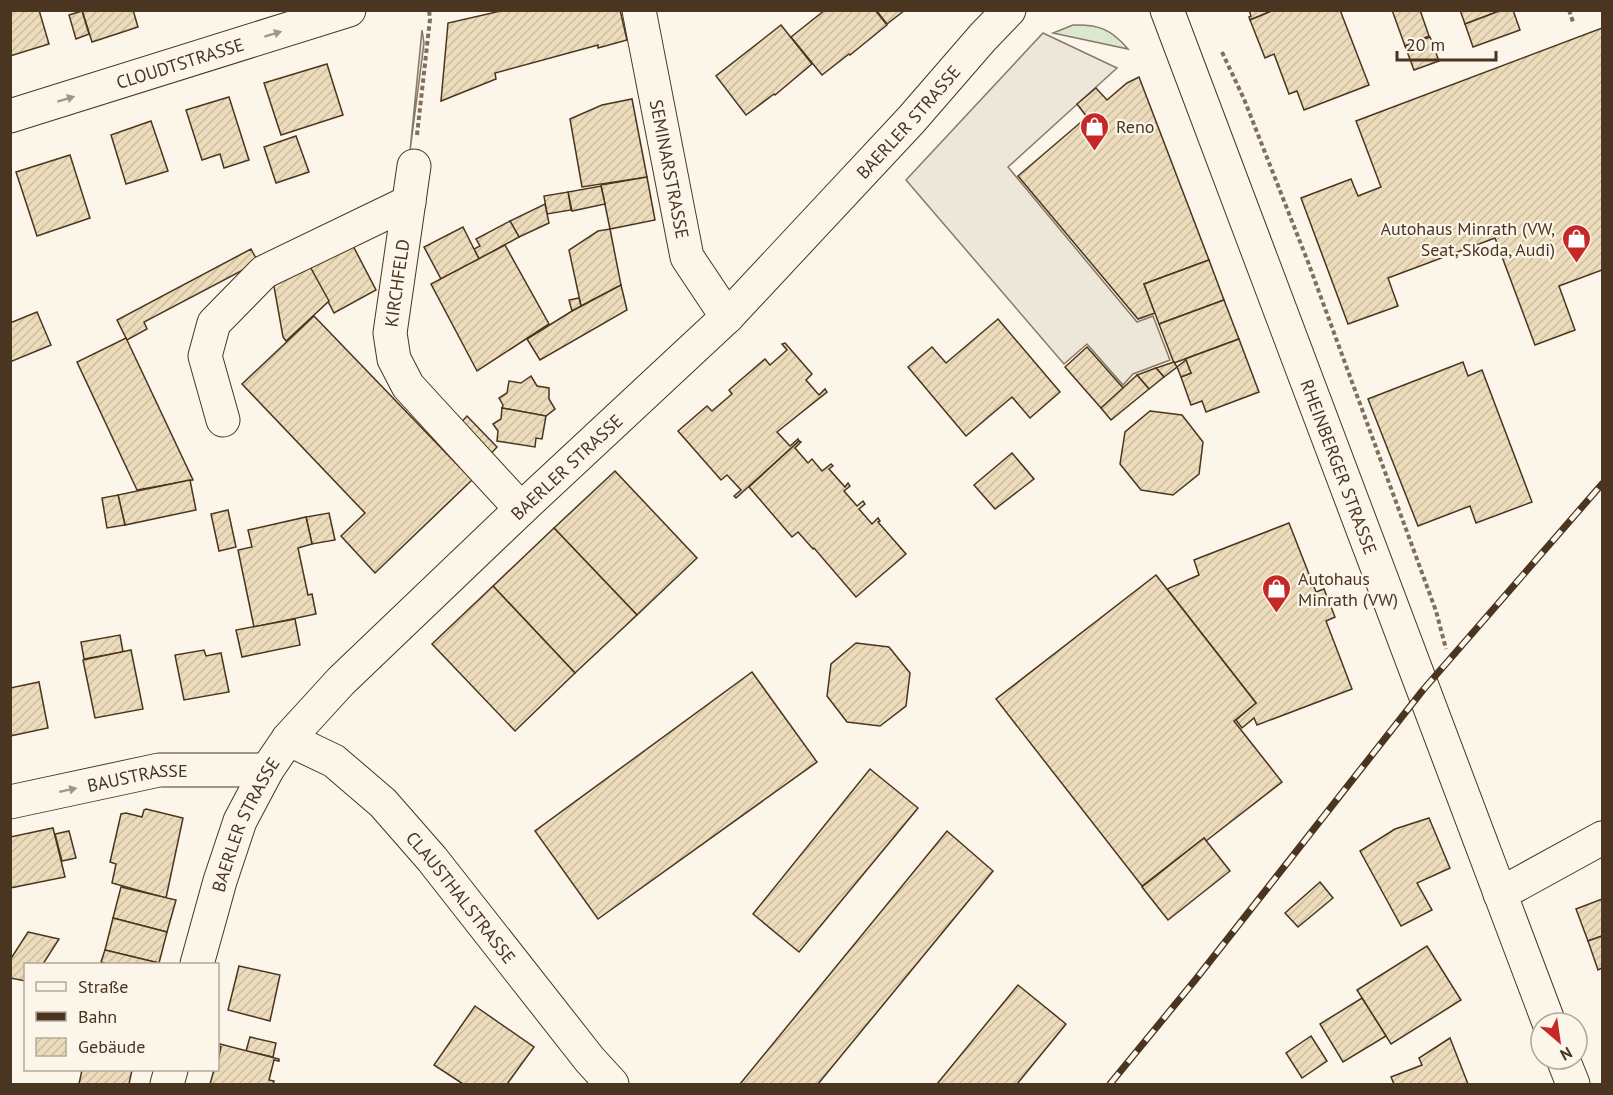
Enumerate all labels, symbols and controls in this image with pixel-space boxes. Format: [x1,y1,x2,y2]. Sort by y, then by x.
scale bar [1397,24,1496,62]
one-way arrow [264,29,282,38]
street label: CLOUDTSTRASSE [113,32,247,94]
text: 20 m [1406,33,1445,56]
street label: BAERLER STRASSE [851,60,965,183]
one-way arrow [57,93,75,103]
street label: SEMINARSTRASSE [645,98,695,241]
shop icon: Reno [1079,110,1111,152]
place label: Reno [1116,115,1154,138]
place label: Autohaus Minrath (VW, Seat, Skoda, Audi) [1381,217,1555,261]
shop icon: Autohaus Minrath (VW, Seat, Skoda, Audi) [1560,222,1592,264]
street label: KIRCHFELD [379,238,415,328]
street label: RHEINBERGER STRASSE [1296,376,1383,557]
street label: BAERLER STRASSE [505,409,627,525]
place label: Autohaus Minrath (VW) [1298,567,1398,611]
shop icon: Autohaus Minrath (VW) [1261,572,1293,614]
street label: BAERLER STRASSE [206,752,284,894]
street label: BAUSTRASSE [85,759,188,797]
one-way arrow [58,784,77,794]
street label: CLAUSTHALSTRASSE [401,826,521,968]
legend [24,963,219,1071]
text: Straße [78,975,129,998]
text: Bahn [78,1005,117,1028]
north arrow [1529,1011,1589,1071]
text: Gebäude [78,1035,145,1058]
text: N [1557,1043,1576,1065]

